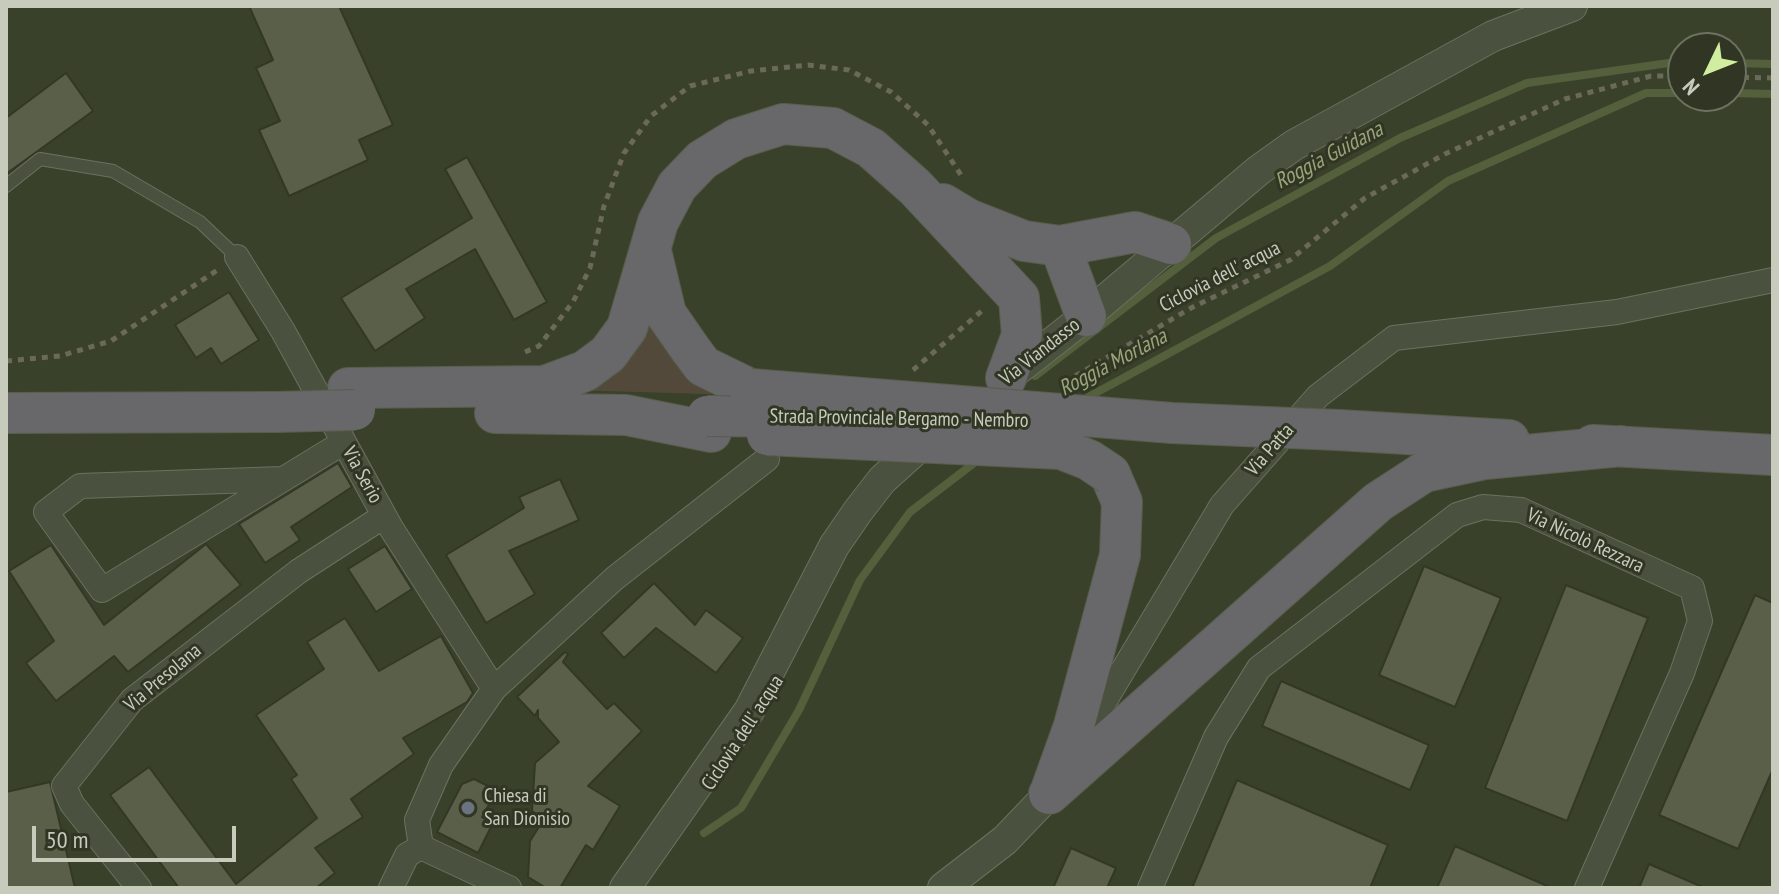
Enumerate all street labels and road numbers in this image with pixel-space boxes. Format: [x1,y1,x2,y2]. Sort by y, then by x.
street label: Ciclovia dell' acqua [1156,236,1284,318]
street label: Via Viandasso [995,313,1085,391]
street label: Strada Provinciale Bergamo - Nembro [769,405,1029,433]
street label: Via Patta [1241,419,1299,481]
street label: Via Serio [337,442,387,508]
street label: Via Nicolò Rezzara [1523,503,1647,579]
street label: Via Presolana [120,639,206,717]
street label: Ciclovia dell' acqua [697,671,789,795]

